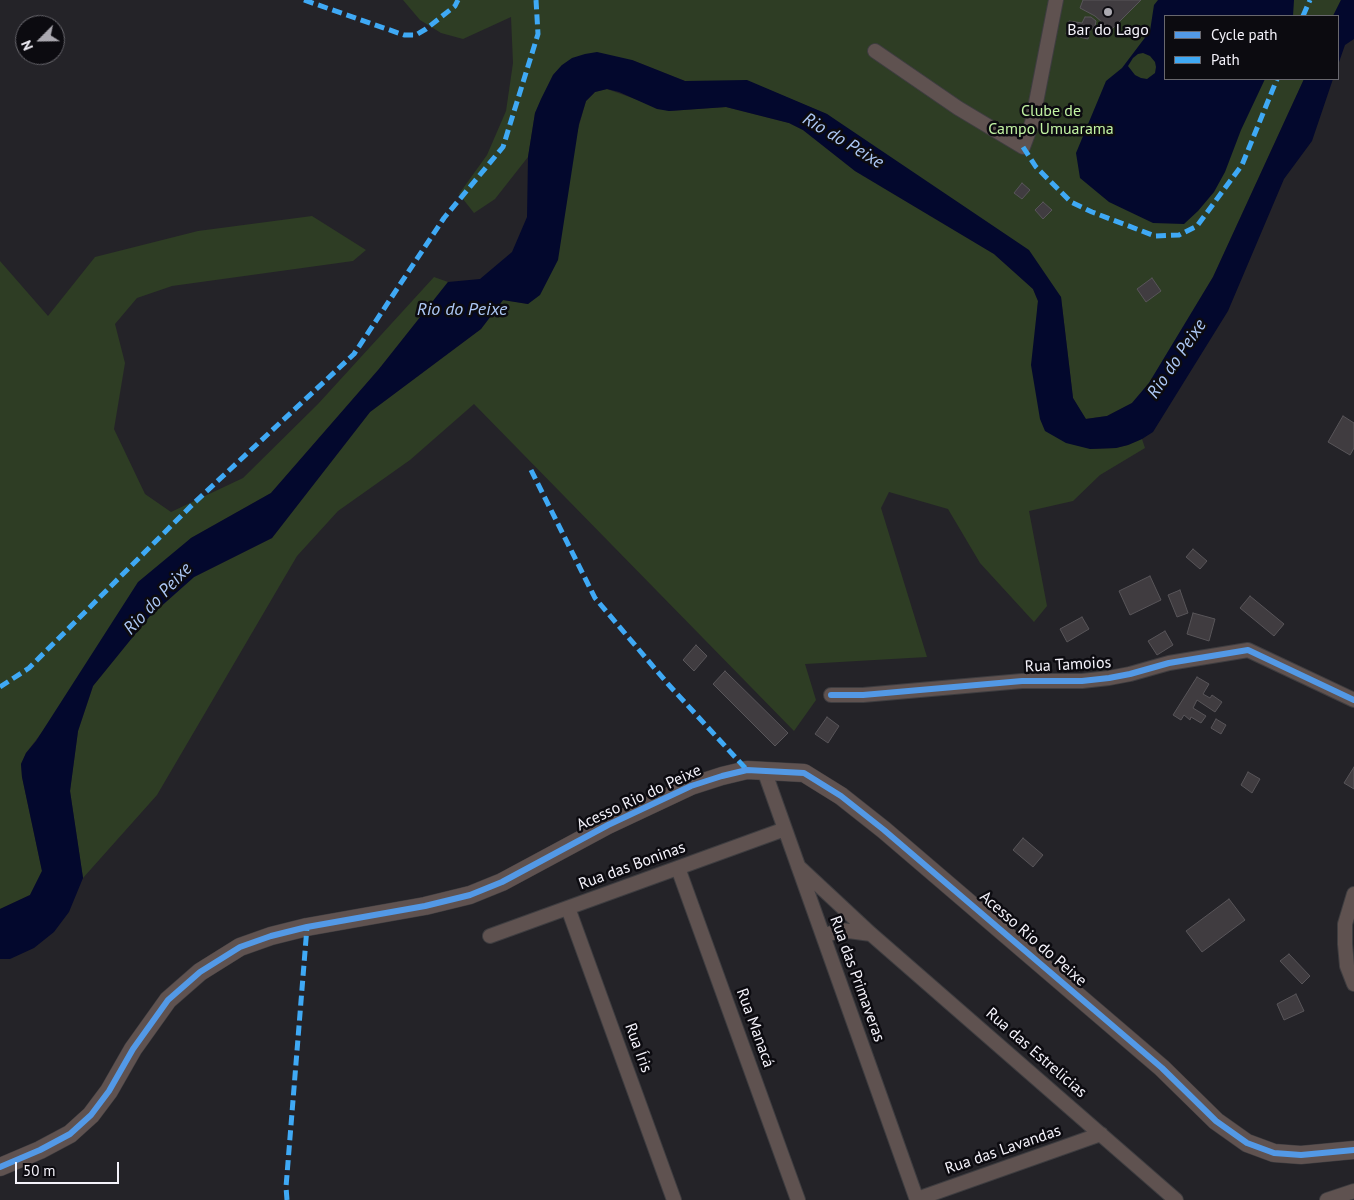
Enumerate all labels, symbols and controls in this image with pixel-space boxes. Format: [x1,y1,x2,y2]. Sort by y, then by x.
marker: Bar do Lago [1102,6,1114,18]
north arrow [15,15,65,65]
legend [1164,15,1339,80]
place label: Bar do Lago [1067,20,1149,40]
text: Cycle path [1211,25,1277,44]
text: N [17,38,37,53]
text: Path [1211,50,1240,69]
park label: Clube de Campo Umuarama [988,101,1114,139]
water label: Rio do Peixe [799,108,887,174]
water label: Rio do Peixe [417,299,507,321]
water label: Rio do Peixe [1143,315,1211,403]
water label: Rio do Peixe [119,559,197,639]
street label: Rua Tamoios [1024,653,1112,677]
street label: Acesso Rio do Peixe [574,761,704,835]
street label: Rua das Boninas [576,838,688,894]
street label: Acesso Rio do Peixe [976,887,1090,991]
street label: Rua das Primaveras [825,913,889,1045]
street label: Rua Manacá [732,986,778,1070]
street label: Rua das Estrelicias [982,1004,1090,1102]
street label: Rua Íris [620,1021,656,1075]
street label: Rua das Lavandas [943,1121,1063,1179]
scale bar [18,1152,121,1184]
text: 50 m [23,1161,56,1180]

